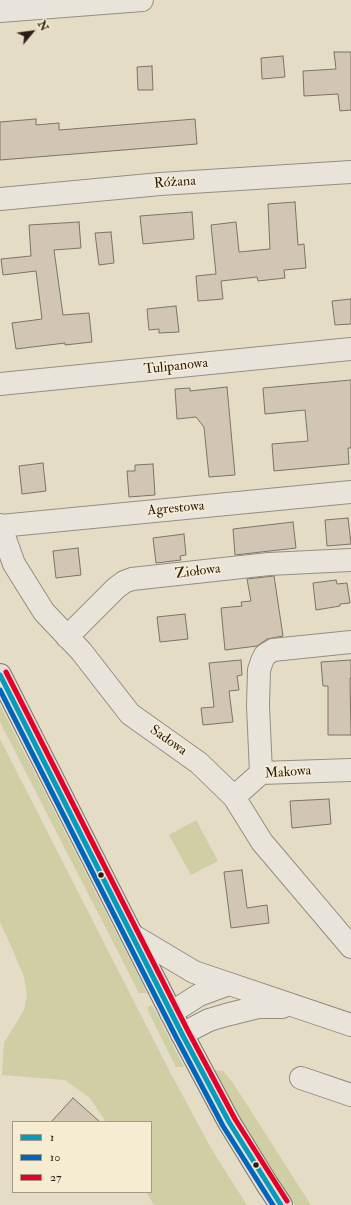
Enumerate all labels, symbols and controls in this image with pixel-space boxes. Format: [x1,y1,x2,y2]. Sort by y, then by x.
north arrow [12,12,52,52]
text: N [35,18,51,33]
street label: Różana [153,173,197,193]
street label: Tulipanowa [143,355,209,379]
street label: Agrestowa [147,498,205,520]
street label: Ziołowa [174,561,222,583]
street label: Sadowa [146,722,190,760]
street label: Makowa [264,763,312,783]
unlabelled marker [96,870,106,880]
legend [12,1121,152,1193]
text: 1 [50,1130,54,1145]
text: 10 [50,1150,60,1165]
unlabelled marker [251,1160,261,1170]
text: 27 [50,1170,62,1185]

